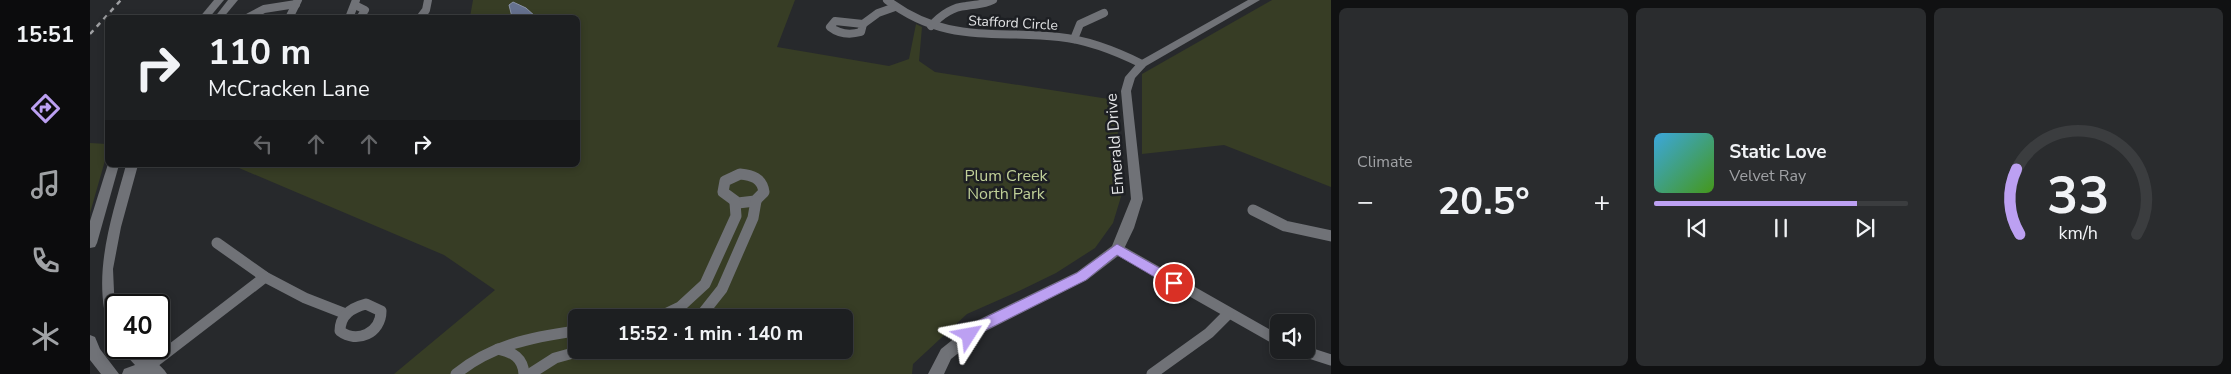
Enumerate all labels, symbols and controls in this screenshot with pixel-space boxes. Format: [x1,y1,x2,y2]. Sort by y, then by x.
street label: Stafford Circle [968,11,1058,35]
text: 15:51 [16,20,74,50]
text: 110 m [208,29,311,76]
icon: right [125,35,190,100]
text: McCracken Lane [208,74,370,104]
icon: directions [28,91,63,126]
street label: Emerald Drive [1100,92,1130,196]
icon: left [249,130,277,158]
icon: ahead [302,130,330,158]
icon: ahead [355,130,383,158]
icon: right [408,130,436,158]
text: Static Love [1729,139,1827,165]
text: Climate [1357,151,1412,173]
text: 33 [2047,160,2110,231]
park label: Plum Creek North Park [964,165,1049,205]
text: Velvet Ray [1729,165,1806,187]
icon: music [28,167,63,202]
text: 20.5° [1438,176,1530,227]
text: − [1357,183,1374,221]
text: + [1594,183,1610,221]
icon: previous [1683,214,1711,242]
icon: pause [1767,214,1795,242]
icon: next [1851,214,1879,242]
text: km/h [2059,221,2098,245]
icon: phone [28,243,63,278]
pin [1153,262,1195,304]
icon: arrive [1160,269,1188,297]
speed limit sign: 40 [105,294,170,359]
position arrow [942,308,994,360]
map controls [1270,314,1315,359]
button: sound [1270,314,1315,359]
icon: climate [28,319,63,354]
text: 15:52 · 1 min · 140 m [618,321,803,347]

